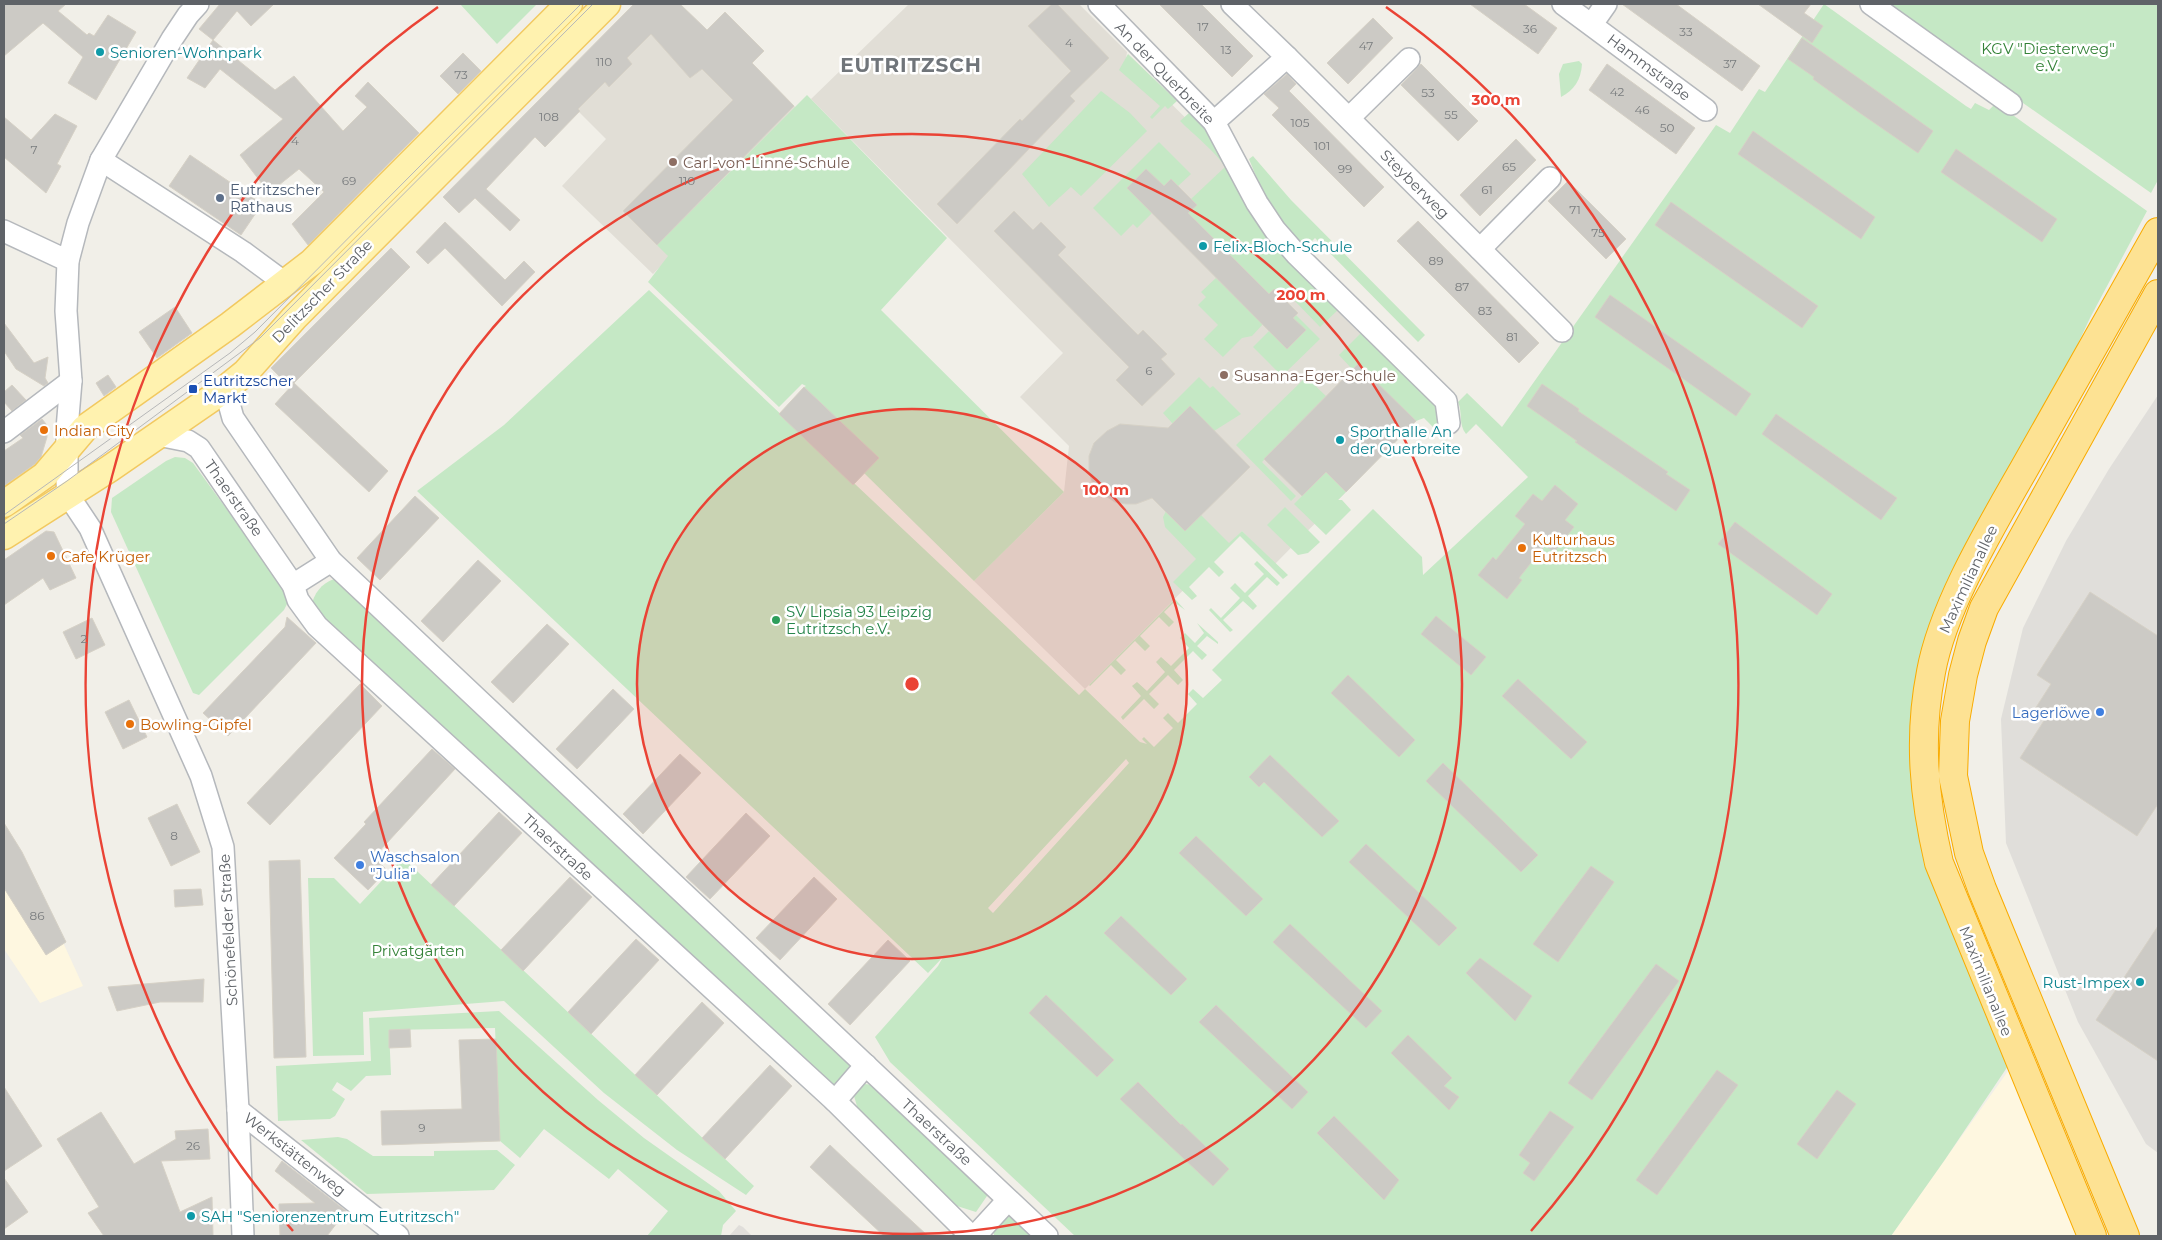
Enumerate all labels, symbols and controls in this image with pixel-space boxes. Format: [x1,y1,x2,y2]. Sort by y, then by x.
street label: An der Querbreite [1111,18,1219,128]
house number: 17 [1197,19,1209,34]
house number: 36 [1523,21,1537,36]
house number: 33 [1679,24,1693,39]
street label: Hammstraße [1604,29,1694,105]
house number: 4 [1065,35,1073,50]
house number: 47 [1359,38,1373,53]
park label: KGV "Diesterweg" e.V. [1981,39,2115,75]
house number: 13 [1220,42,1232,57]
place label: Senioren-Wohnpark [110,43,262,62]
marker: Senioren-Wohnpark [94,46,106,58]
district label: EUTRITZSCH [840,53,982,77]
house number: 110 [596,54,612,69]
house number: 37 [1723,56,1737,71]
house number: 73 [454,67,468,82]
house number: 42 [1610,84,1625,99]
house number: 53 [1421,85,1435,100]
text: 300 m [1470,90,1521,109]
house number: 46 [1634,102,1650,117]
house number: 55 [1444,107,1458,122]
house number: 108 [539,109,559,124]
house number: 105 [1290,115,1310,130]
house number: 50 [1660,120,1674,135]
house number: 4 [291,133,299,148]
house number: 101 [1314,138,1330,153]
house number: 7 [30,142,38,157]
street label: Steyberweg [1377,146,1453,222]
place label: Carl-von-Linné-Schule [683,153,850,172]
marker: Carl-von-Linné-Schule [667,156,679,168]
house number: 65 [1502,159,1516,174]
house number: 99 [1338,161,1352,176]
house number: 69 [342,173,356,188]
house number: 110 [679,173,695,188]
place label: Eutritzscher Rathaus [230,180,321,216]
house number: 61 [1481,182,1493,197]
marker: Eutritzscher Rathaus [214,192,226,204]
house number: 71 [1569,202,1581,217]
house number: 75 [1591,225,1605,240]
street label: Delitzscher Straße [268,235,376,347]
place label: Felix-Bloch-Schule [1213,237,1352,256]
marker: Felix-Bloch-Schule [1197,240,1209,252]
house number: 89 [1429,253,1443,268]
house number: 87 [1455,279,1469,294]
text: 200 m [1276,285,1326,304]
house number: 83 [1478,303,1492,318]
house number: 81 [1506,329,1518,344]
house number: 6 [1145,363,1153,378]
place label: Susanna-Eger-Schule [1234,366,1396,385]
marker: Susanna-Eger-Schule [1218,369,1230,381]
place label: Eutritzscher Markt [203,371,294,407]
marker: Eutritzscher Markt [187,383,199,395]
place label: Indian City [54,421,135,440]
place label: Sporthalle An der Querbreite [1350,422,1461,458]
marker: Indian City [38,424,50,436]
marker: Sporthalle An der Querbreite [1334,434,1346,446]
street label: Thaerstraße [201,456,267,540]
text: 100 m [1083,480,1129,499]
street label: Maximilianallee [1935,522,2001,636]
place label: Kulturhaus Eutritzsch [1532,530,1615,566]
marker: Kulturhaus Eutritzsch [1516,542,1528,554]
place label: Cafe Krüger [61,547,150,566]
marker: Cafe Krüger [45,550,57,562]
place label: SV Lipsia 93 Leipzig Eutritzsch e.V. [786,602,932,638]
marker: SV Lipsia 93 Leipzig Eutritzsch e.V. [770,614,782,626]
house number: 2 [81,631,88,646]
centre of rings [903,675,921,693]
place label: Lagerlöwe [2012,703,2090,722]
marker: Lagerlöwe [2094,706,2106,718]
place label: Bowling-Gipfel [140,715,252,734]
marker: Bowling-Gipfel [124,718,136,730]
street label: Thaerstraße [519,810,597,884]
house number: 8 [170,828,178,843]
place label: Waschsalon "Julia" [370,847,460,883]
street label: Schönefelder Straße [215,854,241,1006]
marker: Waschsalon "Julia" [354,859,366,871]
house number: 86 [30,908,44,923]
street label: Maximilianallee [1955,923,2017,1039]
park label: Privatgärten [371,941,465,960]
place label: Rust-Impex [2043,973,2130,992]
marker: Rust-Impex [2134,976,2146,988]
street label: Thaerstraße [898,1095,976,1169]
street label: Werkstättenweg [240,1108,350,1200]
house number: 9 [418,1120,426,1135]
house number: 26 [186,1138,200,1153]
place label: SAH "Seniorenzentrum Eutritzsch" [201,1207,459,1226]
marker: SAH "Seniorenzentrum Eutritzsch" [185,1210,197,1222]

